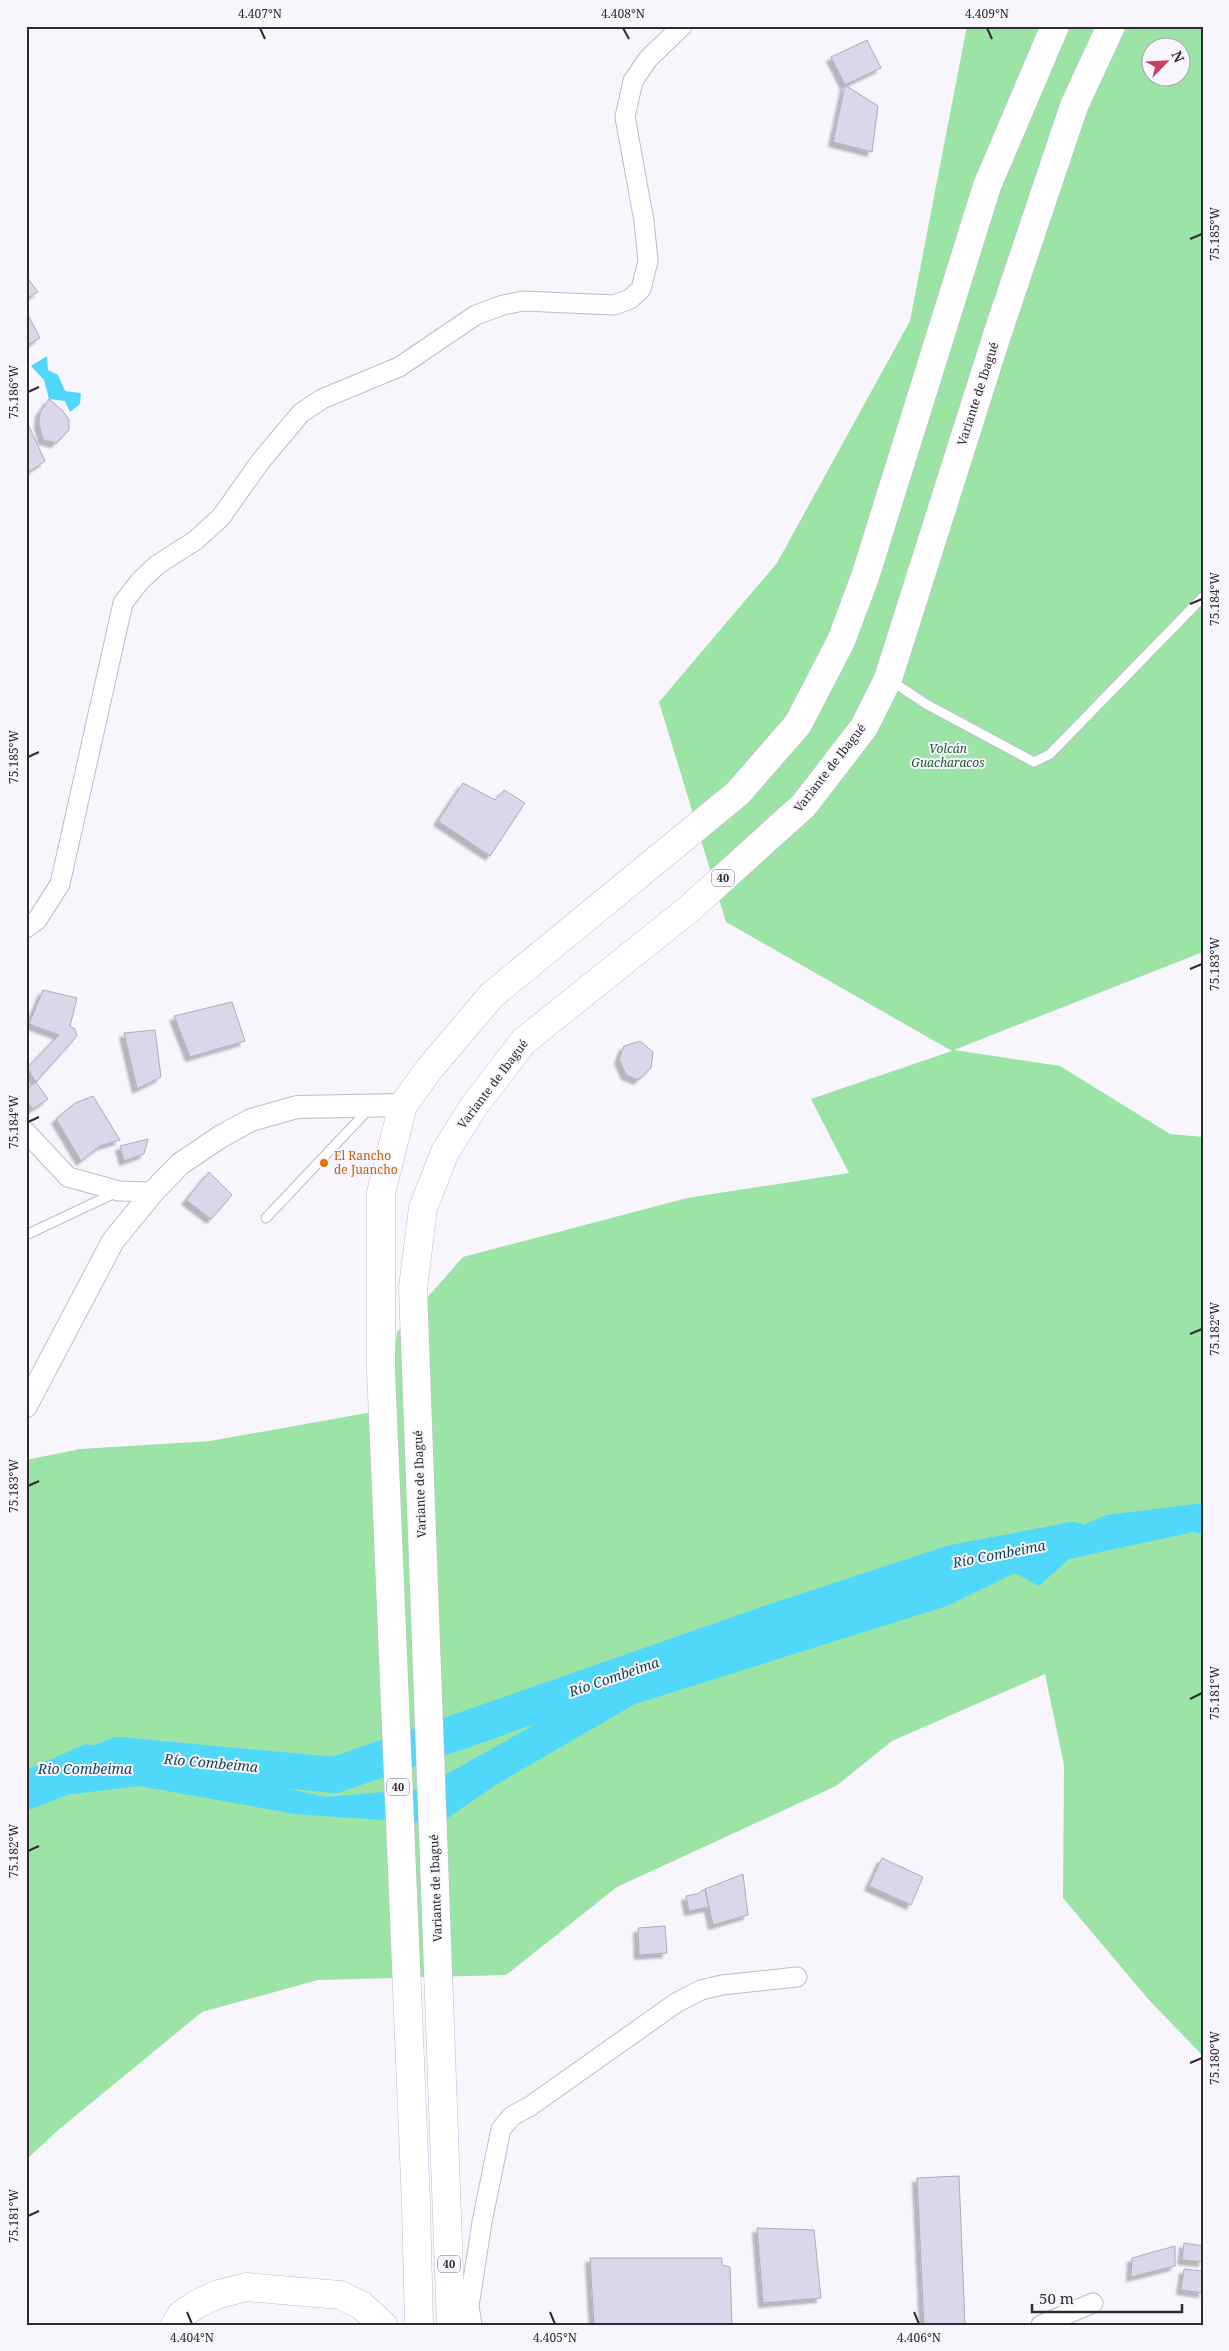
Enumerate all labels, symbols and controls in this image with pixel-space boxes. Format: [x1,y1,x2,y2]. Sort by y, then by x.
text: 4.407°N [238,5,282,22]
text: 4.408°N [601,5,645,22]
text: 4.409°N [965,5,1009,22]
north arrow [1142,38,1192,88]
text: N [1167,48,1189,65]
text: 75.185°W [1206,207,1223,261]
street label: Variante de Ibagué [953,340,1002,448]
text: 75.186°W [5,365,22,419]
text: 75.184°W [1206,572,1223,626]
street label: Variante de Ibagué [790,720,869,815]
text: 75.185°W [5,730,22,784]
park label: Volcán Guacharacos [911,740,985,771]
road number: 40 [712,870,734,886]
text: 75.183°W [1206,937,1223,991]
street label: Variante de Ibagué [453,1036,532,1132]
text: 75.184°W [5,1095,22,1149]
place label: El Rancho de Juancho [334,1147,398,1178]
marker: El Rancho de Juancho [318,1157,330,1169]
text: 75.182°W [1206,1302,1223,1356]
street label: Variante de Ibagué [409,1430,430,1538]
text: 75.183°W [5,1459,22,1513]
water label: Río Combeima [950,1535,1048,1572]
water label: Río Combeima [565,1652,662,1701]
text: 75.181°W [1206,1666,1223,1720]
water label: Río Combeima [162,1749,260,1776]
water label: Rio Combeima [37,1759,133,1778]
road number: 40 [387,1778,409,1795]
text: 75.182°W [5,1824,22,1878]
street label: Variante de Ibagué [425,1834,446,1942]
text: 75.180°W [1206,2031,1223,2085]
text: 75.181°W [5,2189,22,2243]
road number: 40 [438,2256,460,2272]
scale bar [1032,2281,1182,2313]
text: 50 m [1039,2288,1074,2308]
text: 4.404°N [170,2329,214,2346]
text: 4.405°N [533,2329,577,2346]
text: 4.406°N [897,2329,941,2346]

